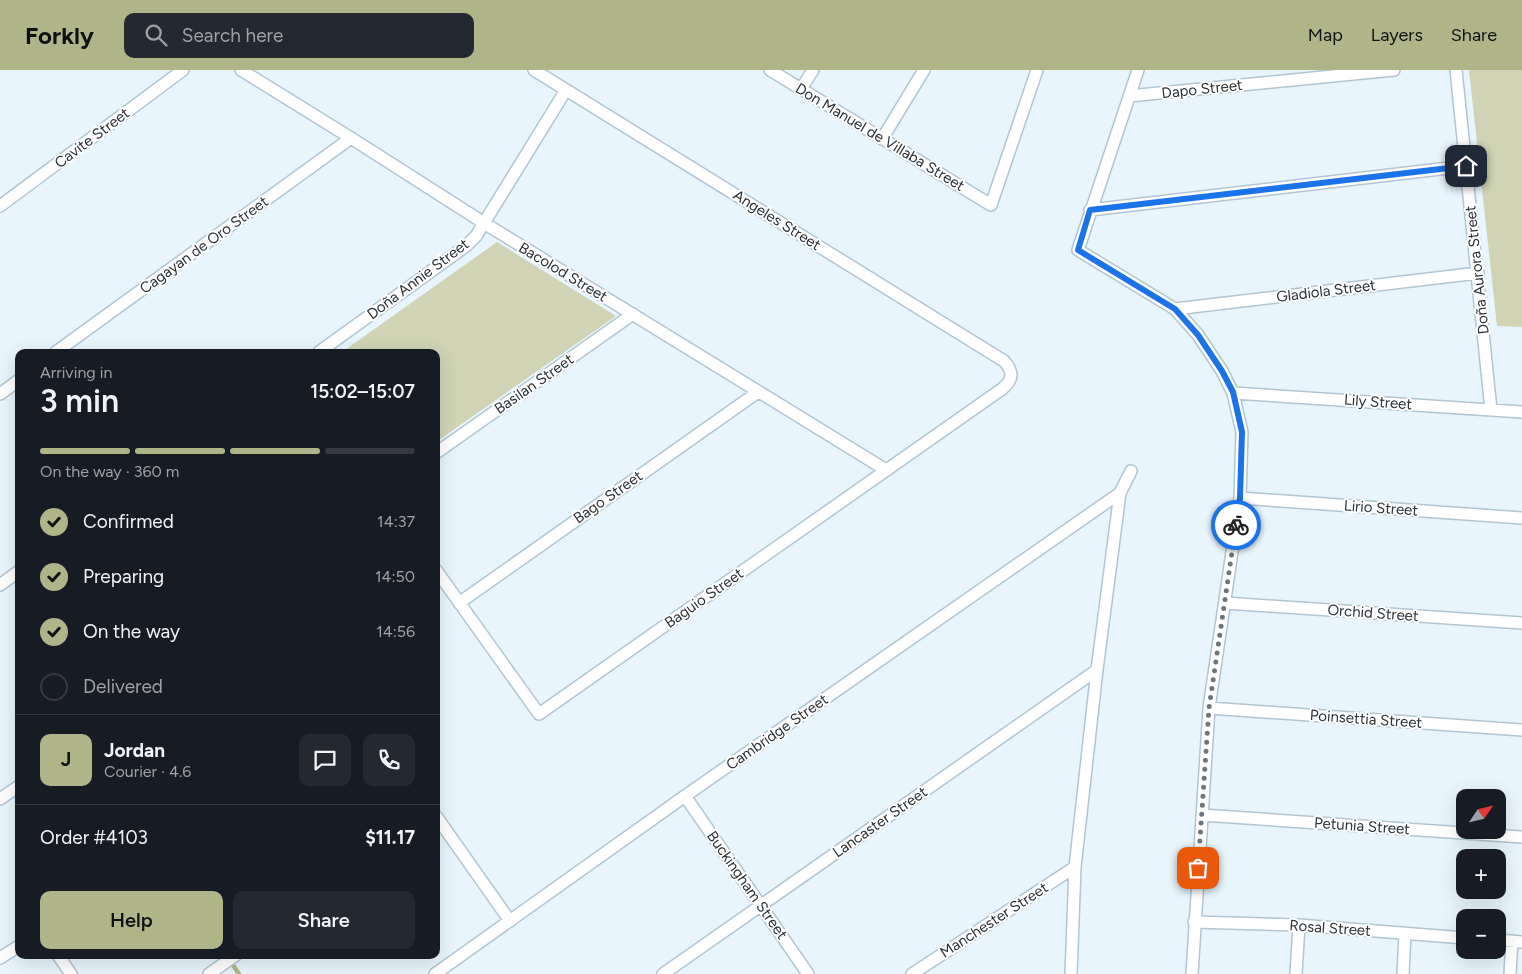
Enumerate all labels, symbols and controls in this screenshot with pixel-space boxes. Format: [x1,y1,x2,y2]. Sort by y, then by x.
search box [124,13,474,58]
text: Forkly [25,21,94,50]
icon: search [142,21,170,49]
text: Search here [182,24,283,47]
text: Map [1308,24,1343,46]
text: Layers [1371,24,1423,46]
text: Share [1451,24,1497,46]
street label: Dapo Street [1161,76,1244,102]
street label: Don Manuel de Villaba Street [792,79,968,195]
street label: Cavite Street [51,104,133,172]
pin [1445,145,1487,187]
icon: home [1452,152,1480,180]
street label: Angeles Street [730,186,824,254]
street label: Cagayan de Oro Street [136,192,272,298]
street label: Doña Aurora Street [1461,204,1493,335]
street label: Doña Annie Street [363,235,473,323]
street label: Bacolod Street [515,238,611,306]
street label: Gladiola Street [1275,276,1377,306]
street label: Basilan Street [491,350,577,418]
text: Arriving in [40,363,112,382]
text: 15:02–15:07 [310,380,415,403]
text: 3 min [40,382,119,420]
street label: Lily Street [1343,391,1413,413]
text: On the way · 360 m [40,462,179,481]
street label: Bago Street [570,466,646,527]
street label: Lirio Street [1343,496,1419,520]
courier [1211,500,1261,550]
icon: check [40,508,68,536]
text: Confirmed [83,510,174,533]
icon: bike [1222,511,1250,539]
text: 14:37 [377,512,415,531]
icon: check [40,563,68,591]
street label: Baguio Street [661,564,747,632]
text: Preparing [83,565,164,588]
text: 14:50 [375,567,415,586]
street label: Orchid Street [1327,601,1419,625]
icon: check [40,618,68,646]
text: On the way [83,620,180,643]
text: 14:56 [376,622,415,641]
text: Delivered [83,675,163,698]
street label: Cambridge Street [723,690,832,774]
street label: Poinsettia Street [1309,706,1423,732]
button: chat [299,734,351,786]
button: phone [363,734,415,786]
text: Jordan [104,739,165,762]
text: J [61,748,71,771]
text: Courier · 4.6 [104,762,191,781]
street label: Lancaster Street [829,783,931,861]
north arrow [1456,789,1506,839]
map controls [1456,789,1506,959]
street label: Petunia Street [1313,814,1411,838]
text: Order #4103 [40,826,148,849]
text: $11.17 [365,826,415,849]
street label: Buckingham Street [703,827,791,943]
pin [1177,847,1219,889]
button: + [1456,849,1506,899]
icon: bag [1184,854,1212,882]
street label: Manchester Street [937,878,1052,962]
button: Help [40,891,223,949]
button: Share [233,891,415,949]
button: − [1456,909,1506,959]
street label: Rosal Street [1289,916,1372,940]

